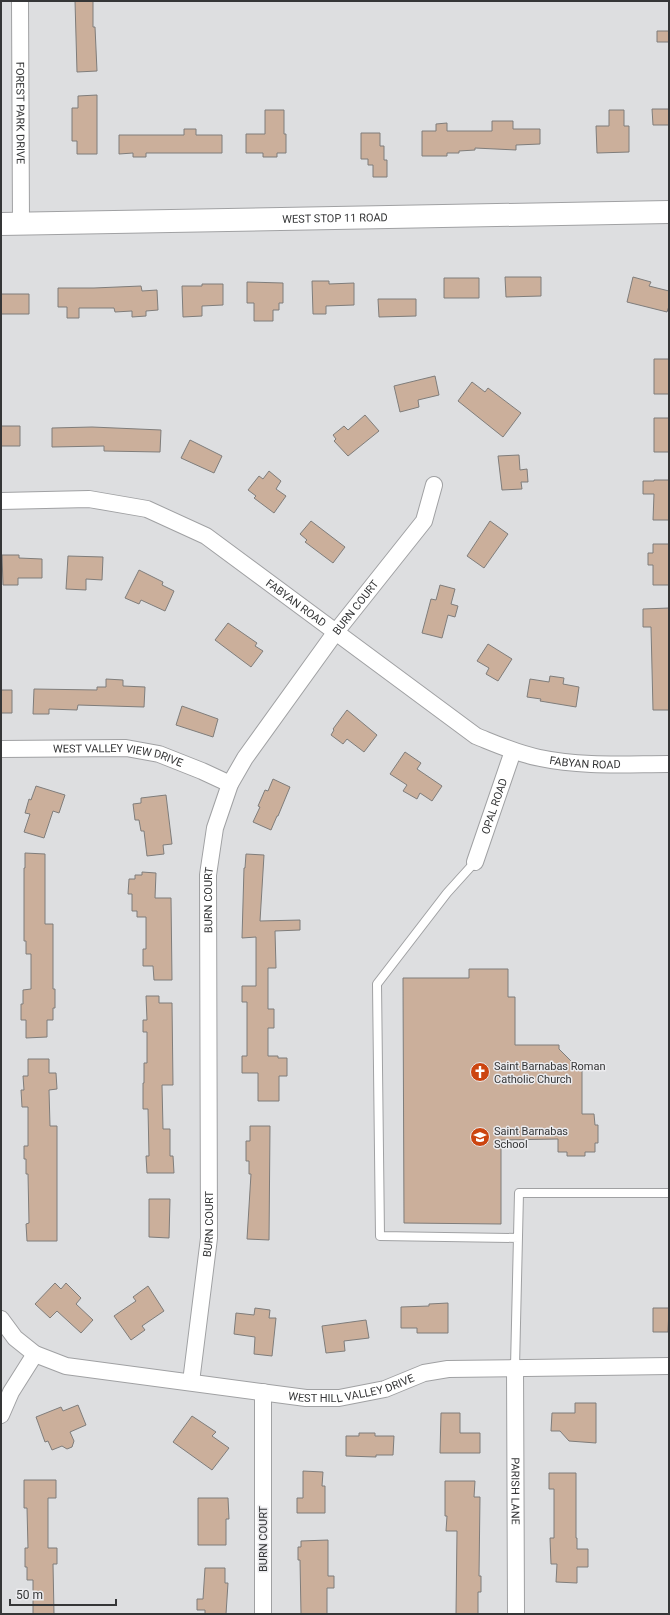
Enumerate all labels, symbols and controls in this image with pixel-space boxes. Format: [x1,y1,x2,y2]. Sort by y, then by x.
street label: FOREST PARK DRIVE [13,62,27,164]
street label: WEST STOP 11 ROAD [282,211,388,226]
street label: FABYAN ROAD [263,577,328,630]
street label: BURN COURT [330,577,382,638]
street label: WEST VALLEY VIEW DRIVE [53,742,185,770]
street label: FABYAN ROAD [548,754,621,771]
street label: OPAL ROAD [479,777,510,836]
street label: BURN COURT [202,866,216,933]
place label: Saint Barnabas Roman Catholic Church [494,1060,606,1086]
church icon: Saint Barnabas Roman Catholic Church [469,1061,491,1083]
place label: Saint Barnabas School [494,1125,568,1151]
school or university icon: Saint Barnabas School [469,1126,491,1148]
street label: BURN COURT [201,1191,216,1258]
street label: WEST HILL VALLEY DRIVE [287,1372,416,1405]
street label: PARISH LANE [508,1457,522,1525]
street label: BURN COURT [257,1506,270,1572]
scale bar [10,1581,116,1607]
text: 50 m [16,1588,43,1602]

